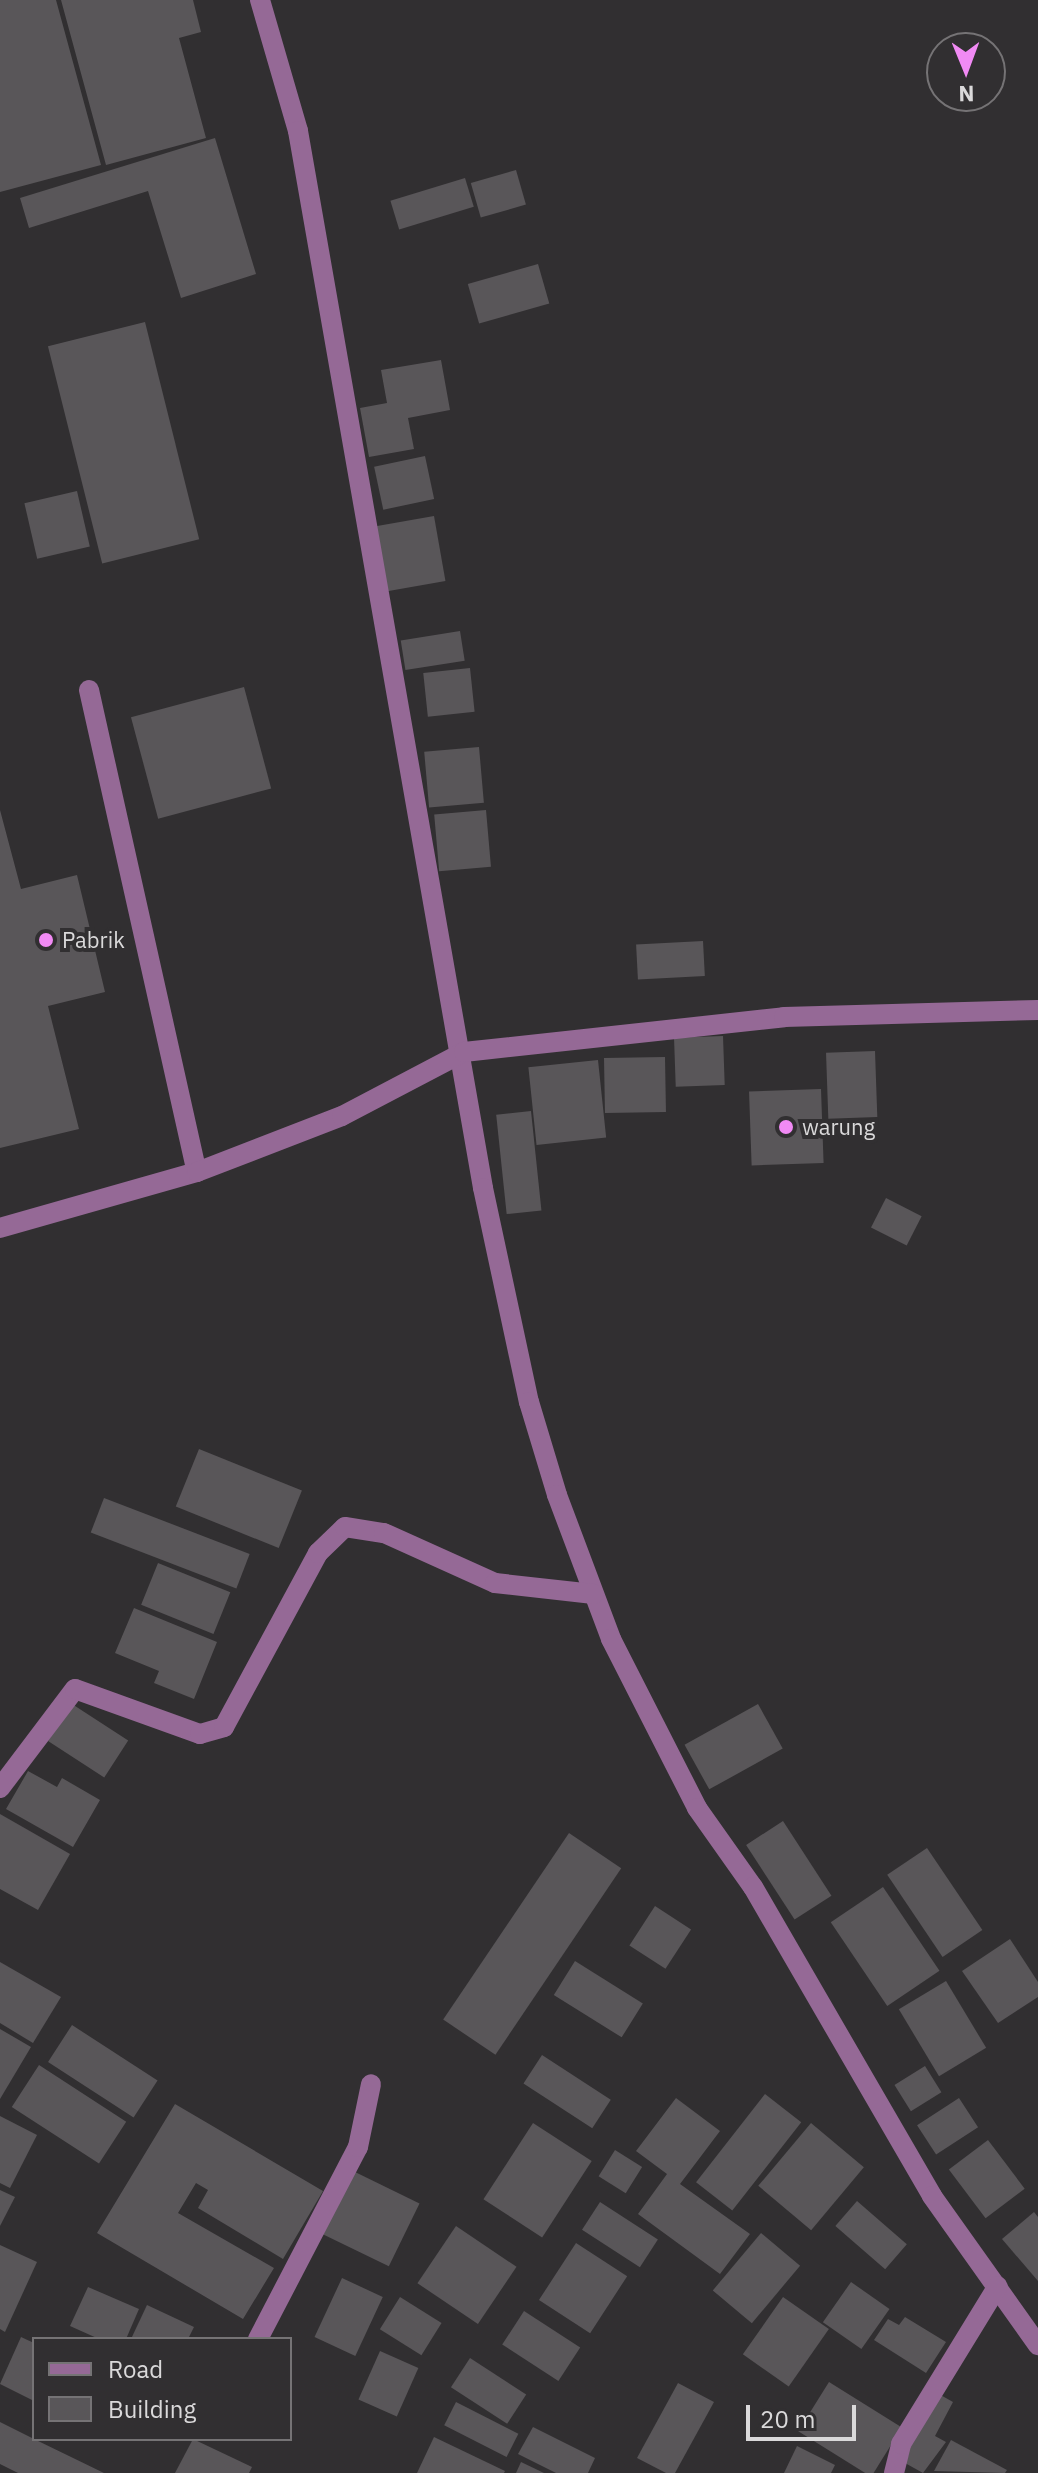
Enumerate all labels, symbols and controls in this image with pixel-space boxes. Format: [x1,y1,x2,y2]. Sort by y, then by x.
north arrow [926,32,1006,112]
text: N [958,80,975,109]
place label: Pabrik [62,927,125,953]
marker: Pabrik [37,931,55,949]
place label: warung [802,1114,875,1140]
marker: warung [777,1118,795,1136]
legend [32,2337,292,2441]
text: Road [108,2353,163,2385]
scale bar [750,2389,860,2439]
text: Building [108,2393,196,2425]
text: 20 m [760,2403,815,2435]

